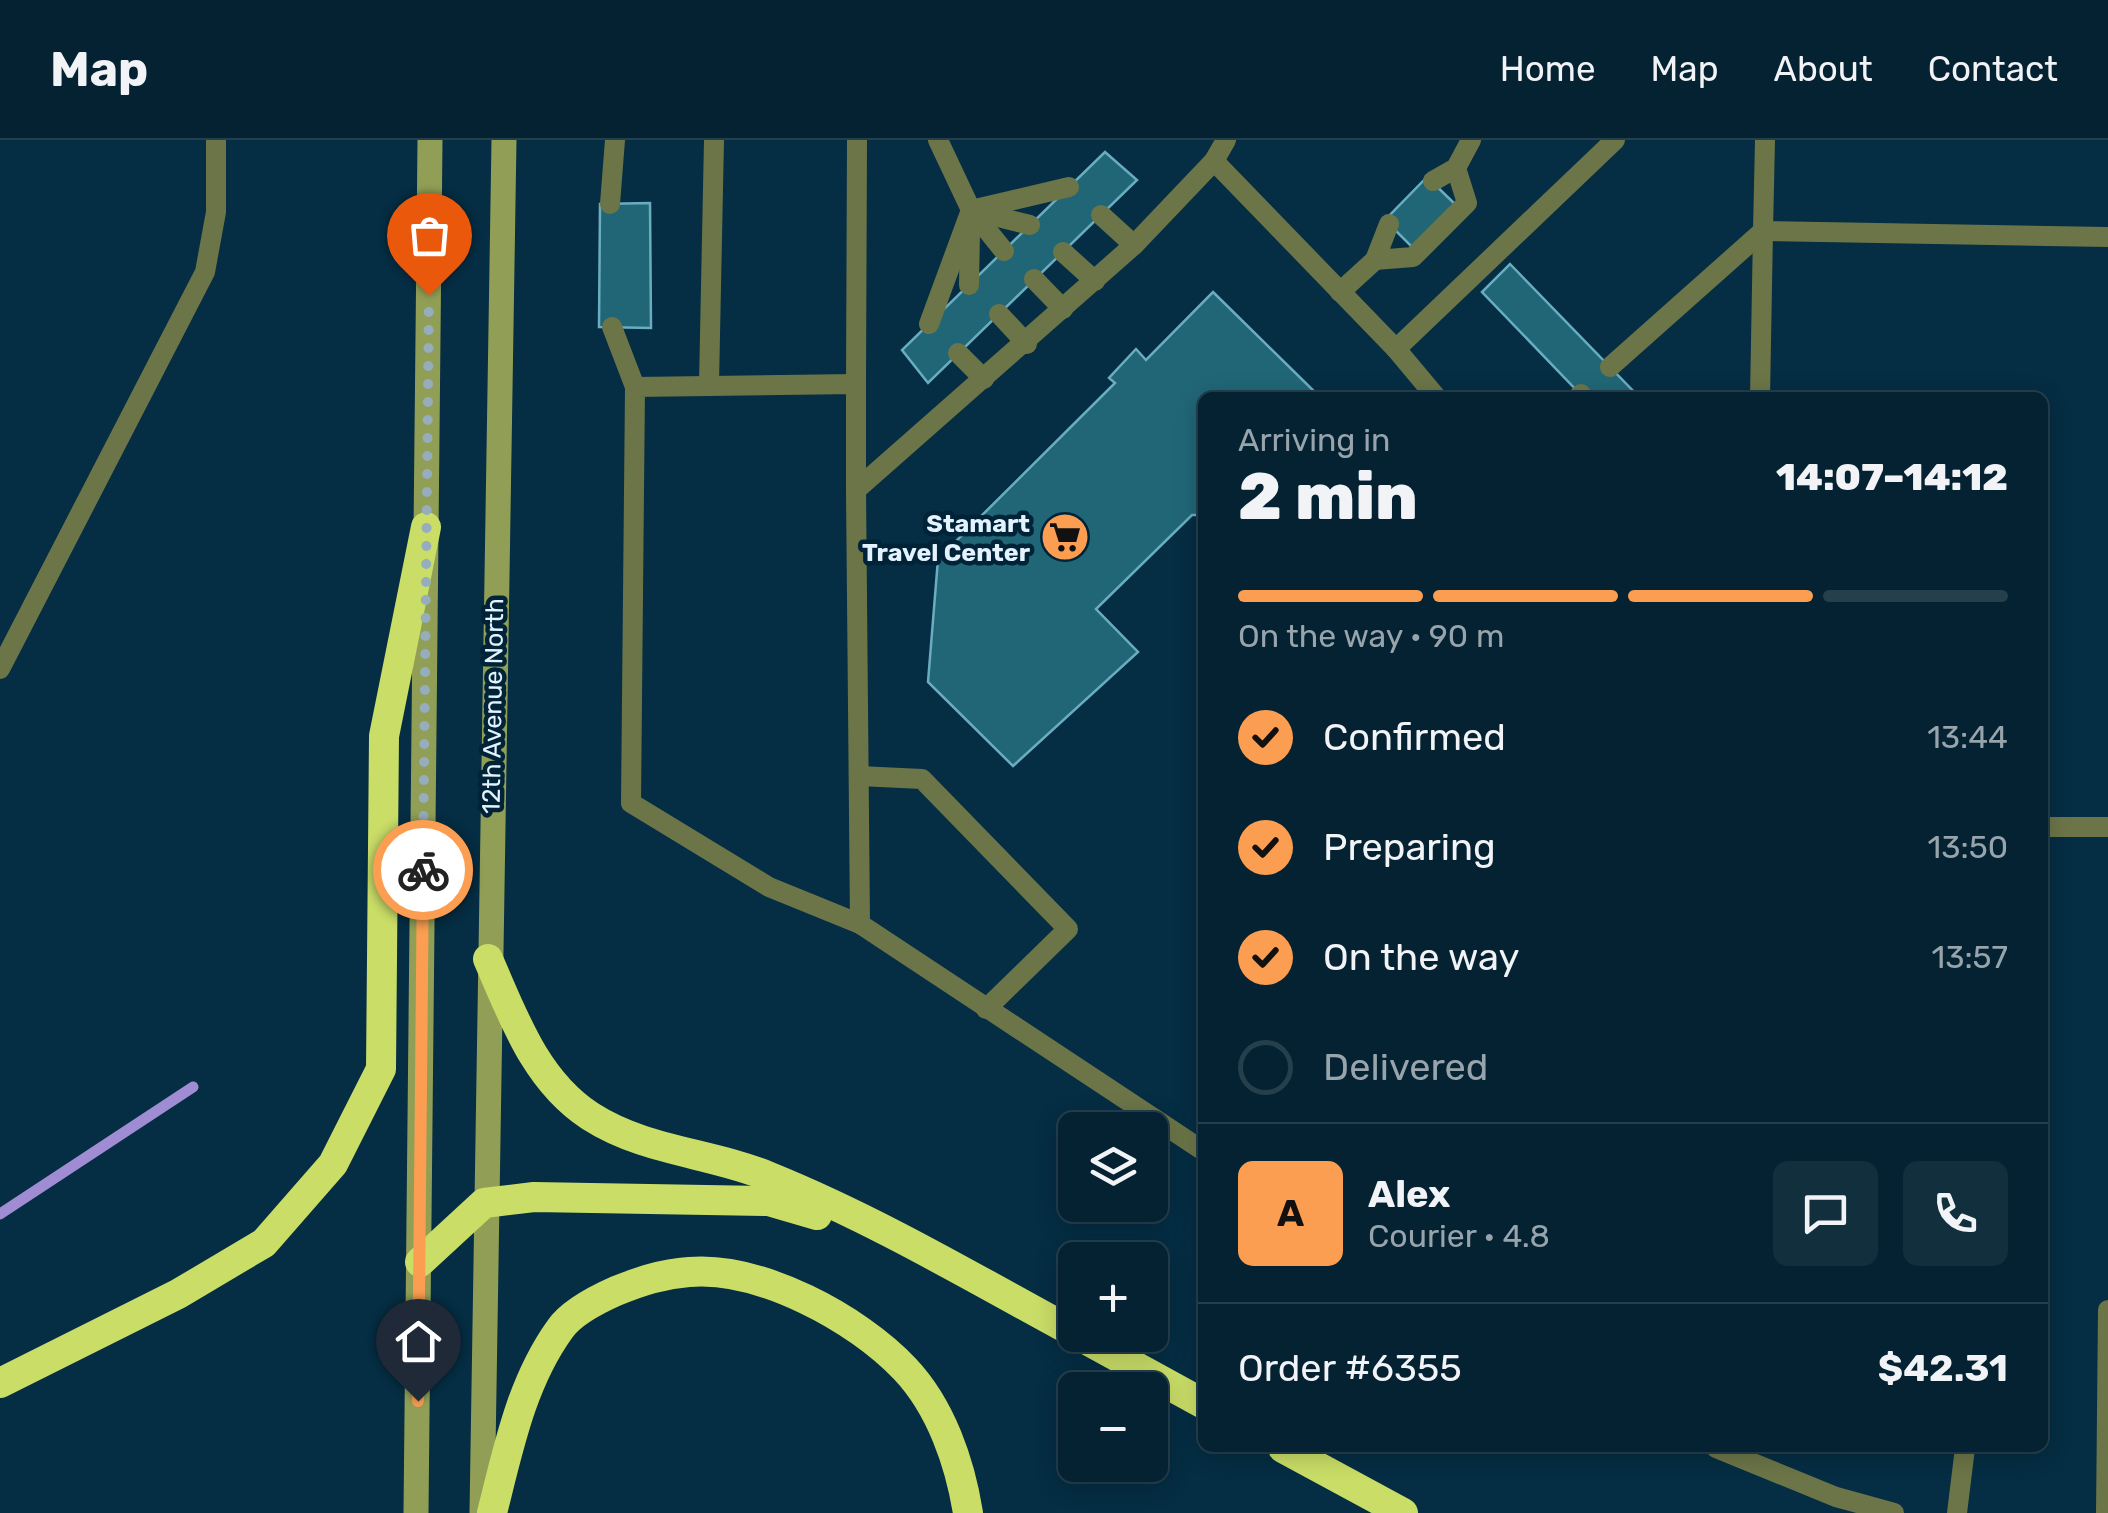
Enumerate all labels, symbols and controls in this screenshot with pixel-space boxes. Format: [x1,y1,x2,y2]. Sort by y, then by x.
text: Map [50,41,148,98]
text: Home [1500,48,1596,90]
text: Map [1651,48,1719,90]
text: About [1774,48,1873,90]
text: Contact [1928,48,2058,90]
pin [387,193,472,296]
icon: bag [402,208,457,263]
text: Arriving in [1238,421,1390,459]
text: 14:07–14:12 [1776,454,2008,500]
text: 2 min [1238,458,1418,535]
place label: Stamart Travel Center [862,509,1031,567]
supermarket icon: Stamart Travel Center [1039,511,1091,563]
street label: 12th Avenue North [477,598,509,814]
text: On the way · 90 m [1238,617,1504,655]
icon: check [1238,710,1293,765]
text: Confirmed [1323,714,1506,760]
text: 13:44 [1927,718,2008,756]
courier [373,820,473,920]
icon: check [1238,820,1293,875]
text: Preparing [1323,824,1496,870]
text: 13:50 [1928,828,2008,866]
icon: bike [396,843,451,898]
icon: check [1238,930,1293,985]
text: On the way [1323,934,1519,980]
text: 13:57 [1931,938,2008,976]
text: Delivered [1323,1044,1488,1090]
map controls [1058,1112,1168,1482]
button: layers [1058,1112,1168,1222]
button: chat [1773,1161,1878,1266]
button: phone [1903,1161,2008,1266]
text: Alex [1368,1171,1450,1217]
text: A [1277,1190,1304,1236]
text: Courier · 4.8 [1368,1217,1550,1255]
button: + [1058,1242,1168,1352]
pin [376,1299,461,1402]
icon: home [391,1314,446,1369]
text: Order #6355 [1238,1345,1462,1391]
text: $42.31 [1878,1345,2008,1391]
button: − [1058,1372,1168,1482]

